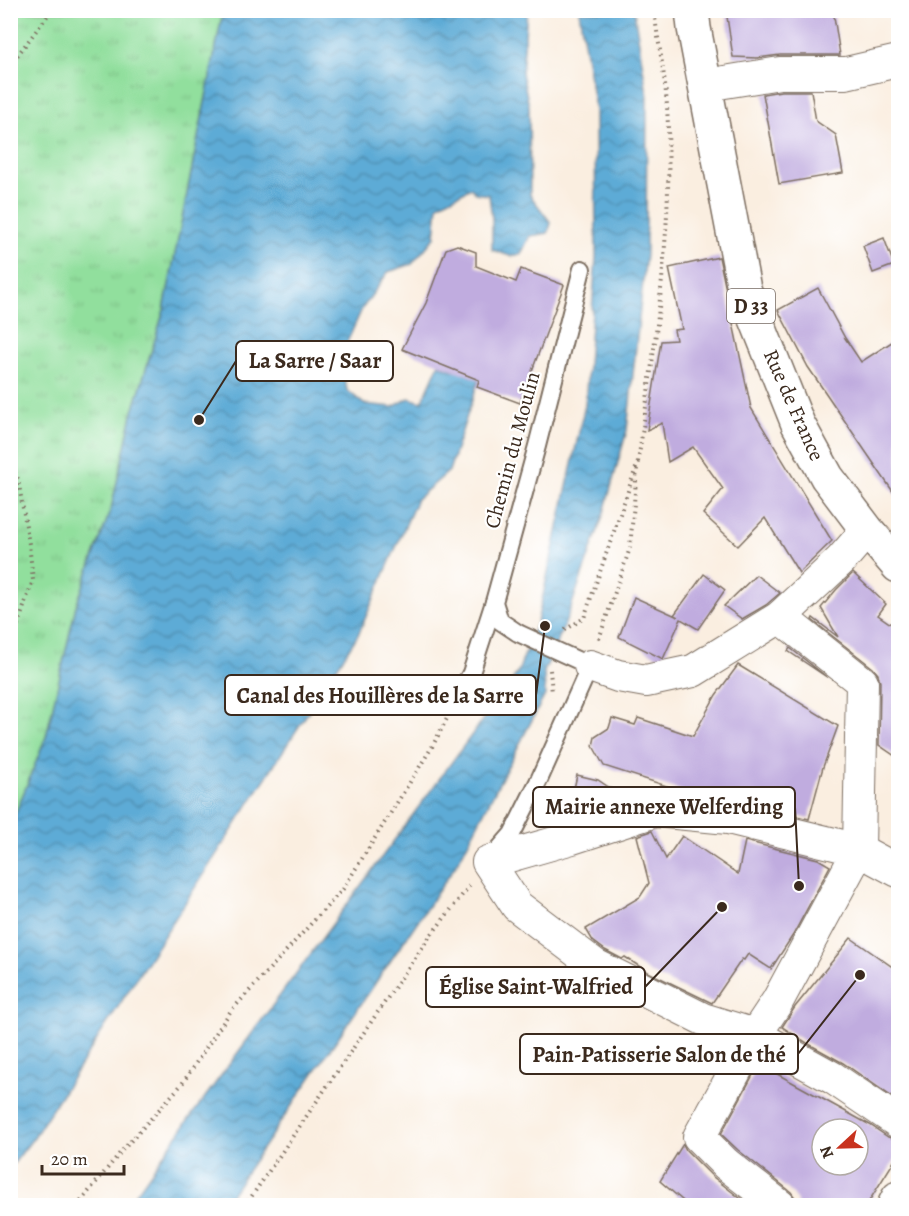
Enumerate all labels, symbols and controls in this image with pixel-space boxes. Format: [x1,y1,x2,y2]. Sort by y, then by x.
road number: D 33 [727,289,775,323]
callout: La Sarre / Saar [236,341,393,381]
street label: Rue de France [757,345,831,465]
text: La Sarre / Saar [249,346,382,376]
street label: Chemin du Moulin [478,368,546,532]
callout: Canal des Houillères de la Sarre [225,675,536,715]
text: Canal des Houillères de la Sarre [236,681,524,711]
callout: Mairie annexe Welferding [533,787,795,827]
text: Mairie annexe Welferding [545,792,784,822]
callout: Église Saint-Walfried [426,967,645,1007]
text: Église Saint-Walfried [439,972,633,1002]
callout: Pain-Patisserie Salon de thé [520,1034,798,1074]
text: Pain-Patisserie Salon de thé [532,1040,786,1070]
north arrow [810,1117,870,1177]
scale bar [42,1138,124,1176]
text: N [815,1142,839,1162]
text: 20 m [51,1147,88,1171]

